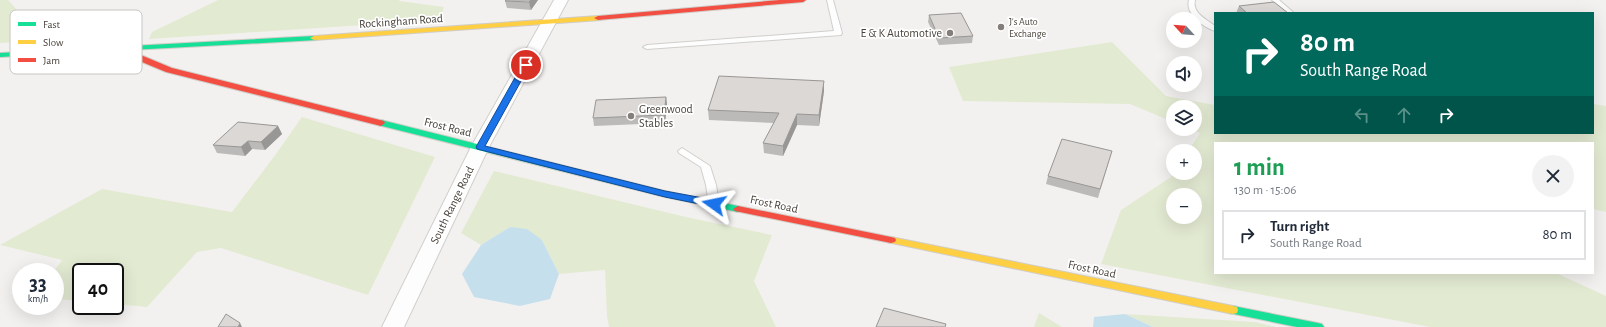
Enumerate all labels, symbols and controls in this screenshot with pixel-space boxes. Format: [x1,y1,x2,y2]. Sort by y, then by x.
legend [10,10,142,74]
street label: Rockingham Road [359,12,443,30]
north arrow [1166,12,1202,48]
map controls [1166,12,1202,224]
place label: J's Auto Exchange [1009,17,1047,39]
text: Fast [43,19,61,30]
marker: J's Auto Exchange [996,22,1006,32]
place label: E & K Automotive [860,27,942,39]
marker: E & K Automotive [945,28,955,38]
icon: right [1234,28,1286,80]
text: 80 m [1300,29,1355,57]
text: Slow [43,37,64,48]
pin [509,48,543,82]
icon: arrive [515,54,537,76]
text: Jam [43,55,60,66]
button: sound [1166,56,1202,92]
text: South Range Road [1300,62,1427,80]
button: layers [1166,100,1202,136]
place label: Greenwood Stables [639,103,693,129]
icon: left [1351,104,1373,126]
icon: ahead [1393,104,1415,126]
icon: right [1435,104,1457,126]
marker: Greenwood Stables [626,111,636,121]
street label: Frost Road [423,115,473,139]
button: + [1166,144,1202,180]
button: close [1532,155,1574,197]
text: 1 min [1234,156,1285,180]
street label: South Range Road [428,164,476,246]
position arrow [693,183,735,225]
text: 130 m · 15:06 [1234,184,1296,197]
button: − [1166,188,1202,224]
street label: Frost Road [749,193,799,215]
text: Turn right [1270,219,1329,234]
icon: right [1236,224,1258,246]
text: 80 m [1542,227,1572,242]
text: South Range Road [1270,237,1362,250]
street label: Frost Road [1067,258,1117,280]
speed limit sign: 40 [72,263,124,315]
text: 33 [29,274,47,294]
text: km/h [28,294,48,304]

